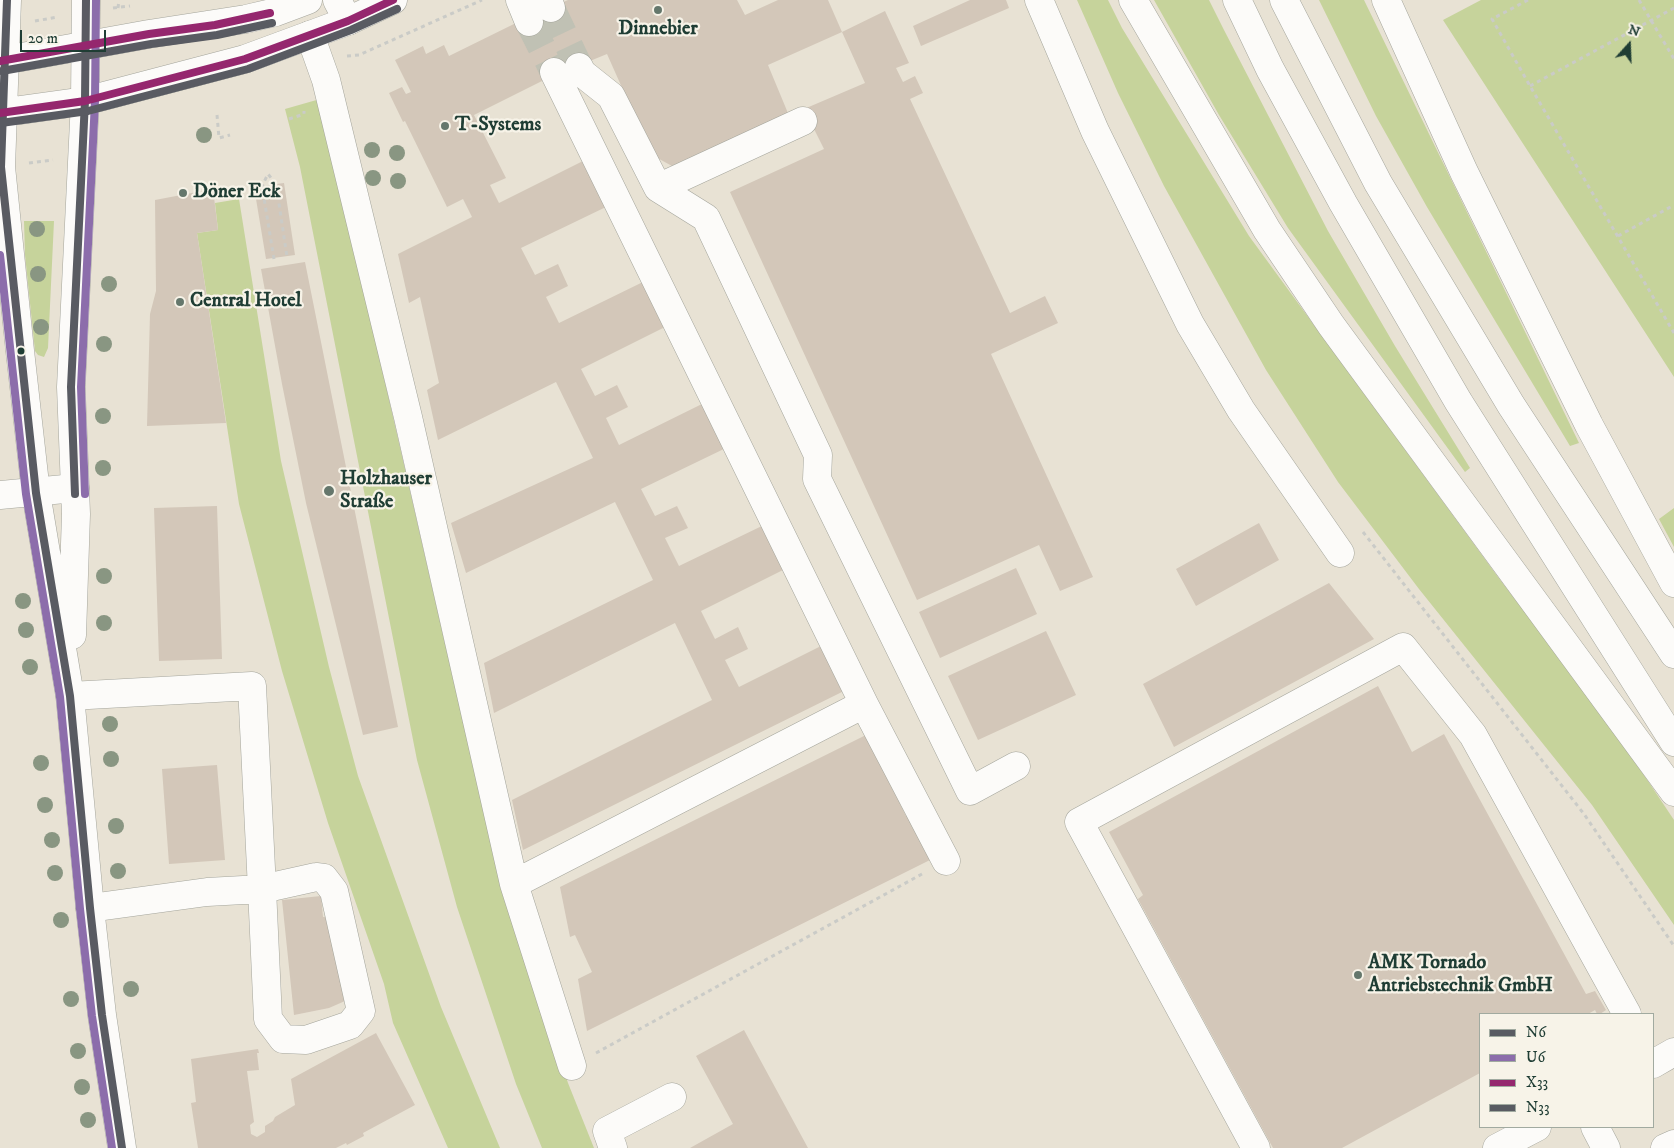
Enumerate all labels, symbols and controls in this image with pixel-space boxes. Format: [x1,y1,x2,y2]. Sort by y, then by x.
marker: Dinnebier [652,4,664,16]
place label: Dinnebier [618,18,698,42]
scale bar [22,20,109,52]
north arrow [1604,20,1654,70]
text: N [1626,20,1643,41]
text: 20 m [28,29,58,48]
place label: T-Systems [455,114,541,138]
marker: T-Systems [439,120,451,132]
place label: Döner Eck [193,181,281,205]
marker: Döner Eck [177,187,189,199]
place label: Central Hotel [190,290,301,314]
marker: Central Hotel [174,296,186,308]
unlabelled marker [16,346,26,356]
place label: Holzhauser Straße [340,468,432,515]
marker: Holzhauser Straße [322,484,336,498]
place label: AMK Tornado Antriebstechnik GmbH [1368,952,1553,999]
marker: AMK Tornado Antriebstechnik GmbH [1352,969,1364,981]
legend [1479,1013,1654,1128]
text: N6 [1526,1023,1546,1042]
text: U6 [1526,1048,1545,1067]
text: X33 [1526,1073,1548,1092]
text: N33 [1526,1098,1550,1117]

